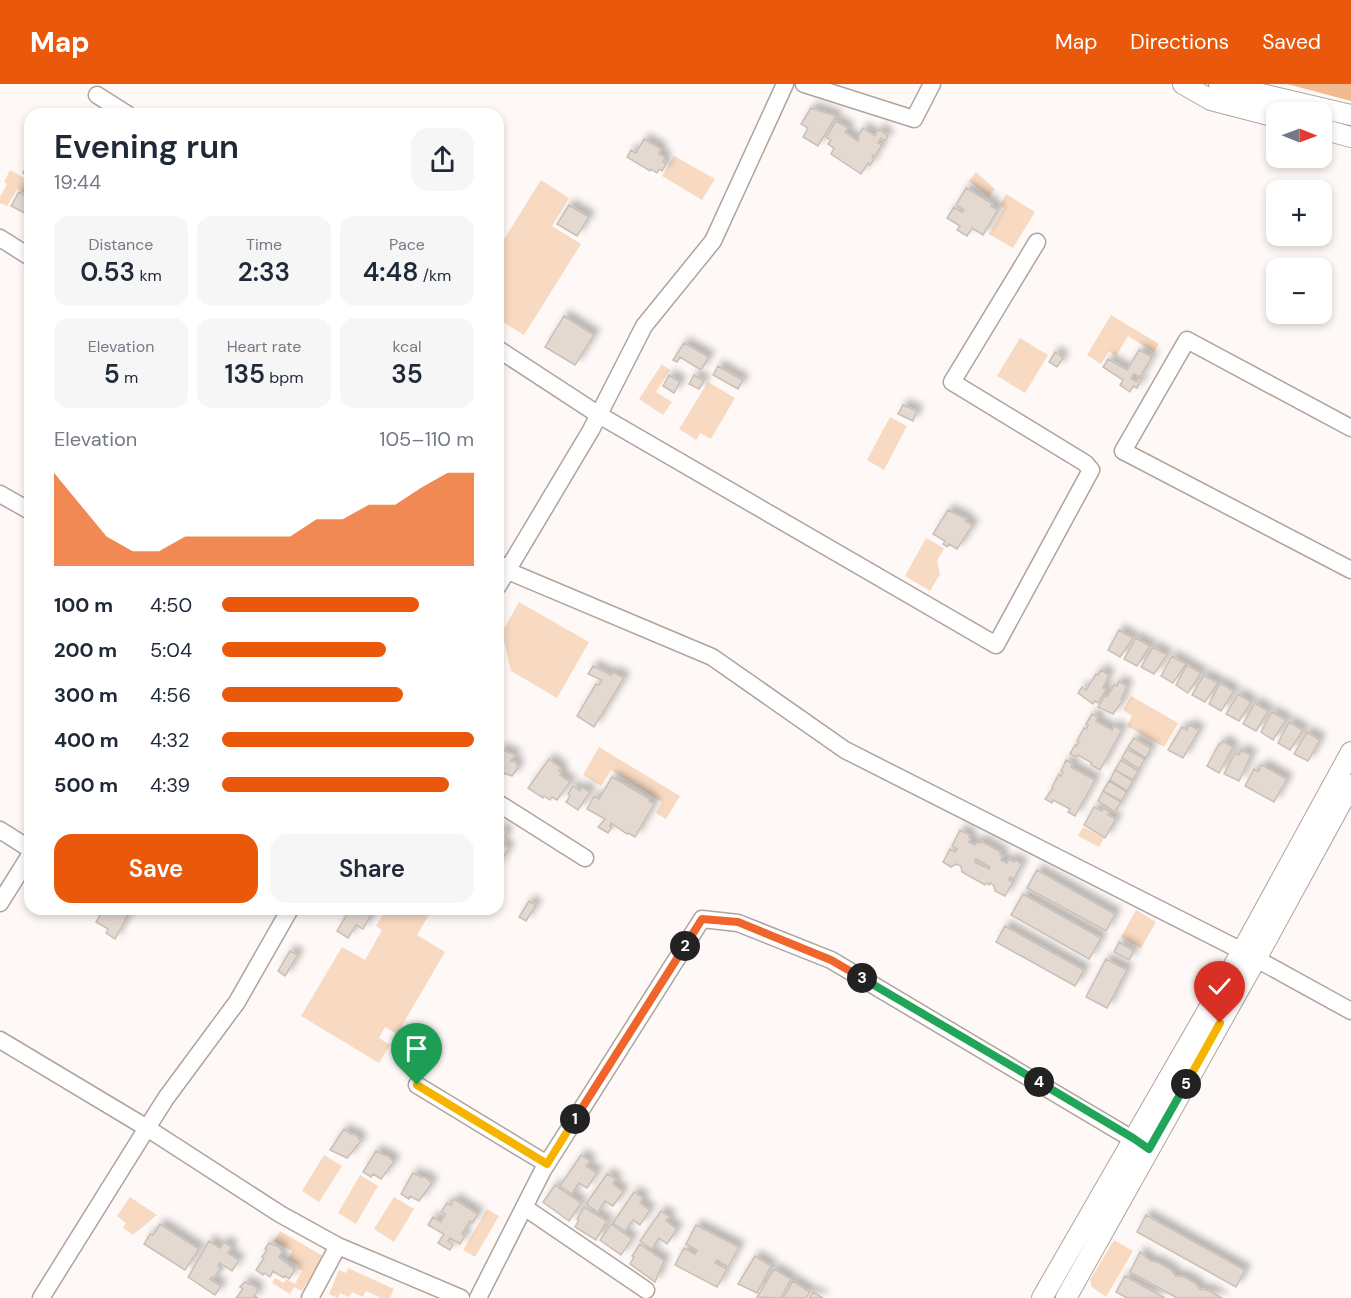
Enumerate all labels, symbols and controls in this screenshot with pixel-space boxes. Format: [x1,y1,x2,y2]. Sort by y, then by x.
text: Map [30,24,90,61]
text: Map [1055,28,1097,56]
text: Directions [1130,28,1229,56]
text: Saved [1262,28,1321,56]
north arrow [1266,102,1332,168]
map controls [1266,102,1332,324]
text: Evening run [54,125,239,168]
button: share [411,128,474,191]
text: 19:44 [54,169,101,195]
button: + [1266,180,1332,246]
text: Distance [89,234,153,255]
text: Time [246,234,282,255]
text: Pace [389,234,425,255]
text: 0.53 [80,255,135,289]
text: 2:33 [238,255,290,289]
text: 4:48 [363,255,418,289]
button: − [1266,258,1332,324]
text: km [135,265,162,286]
text: /km [418,265,451,286]
text: Elevation [88,336,154,357]
text: Heart rate [227,336,301,357]
text: kcal [393,336,421,357]
text: 5 [104,357,120,391]
text: 135 [224,357,265,391]
text: 35 [391,357,423,391]
text: m [120,367,138,388]
text: bpm [265,367,304,388]
text: Elevation [54,426,137,452]
text: 105–110 m [379,426,474,452]
text: 100 m [54,592,113,618]
text: 4:50 [150,592,192,618]
text: 200 m [54,637,117,663]
text: 5:04 [150,637,192,663]
text: 300 m [54,682,118,708]
text: 4:56 [150,682,191,708]
text: 400 m [54,727,119,753]
text: 4:32 [150,727,190,753]
text: 500 m [54,772,118,798]
text: 4:39 [150,772,190,798]
button: Save [54,834,258,903]
button: Share [270,834,474,903]
pin: 2 [670,931,700,961]
text: 2 [680,935,690,956]
pin [1194,961,1245,1023]
pin: 3 [847,963,877,993]
text: 3 [857,967,867,988]
icon: check [1203,970,1236,1003]
pin [391,1023,442,1085]
icon: arrive [400,1032,433,1065]
pin: 4 [1024,1067,1054,1097]
pin: 5 [1171,1069,1201,1099]
text: 4 [1034,1071,1044,1092]
text: 5 [1181,1073,1191,1094]
pin: 1 [560,1104,590,1134]
text: 1 [572,1108,578,1129]

